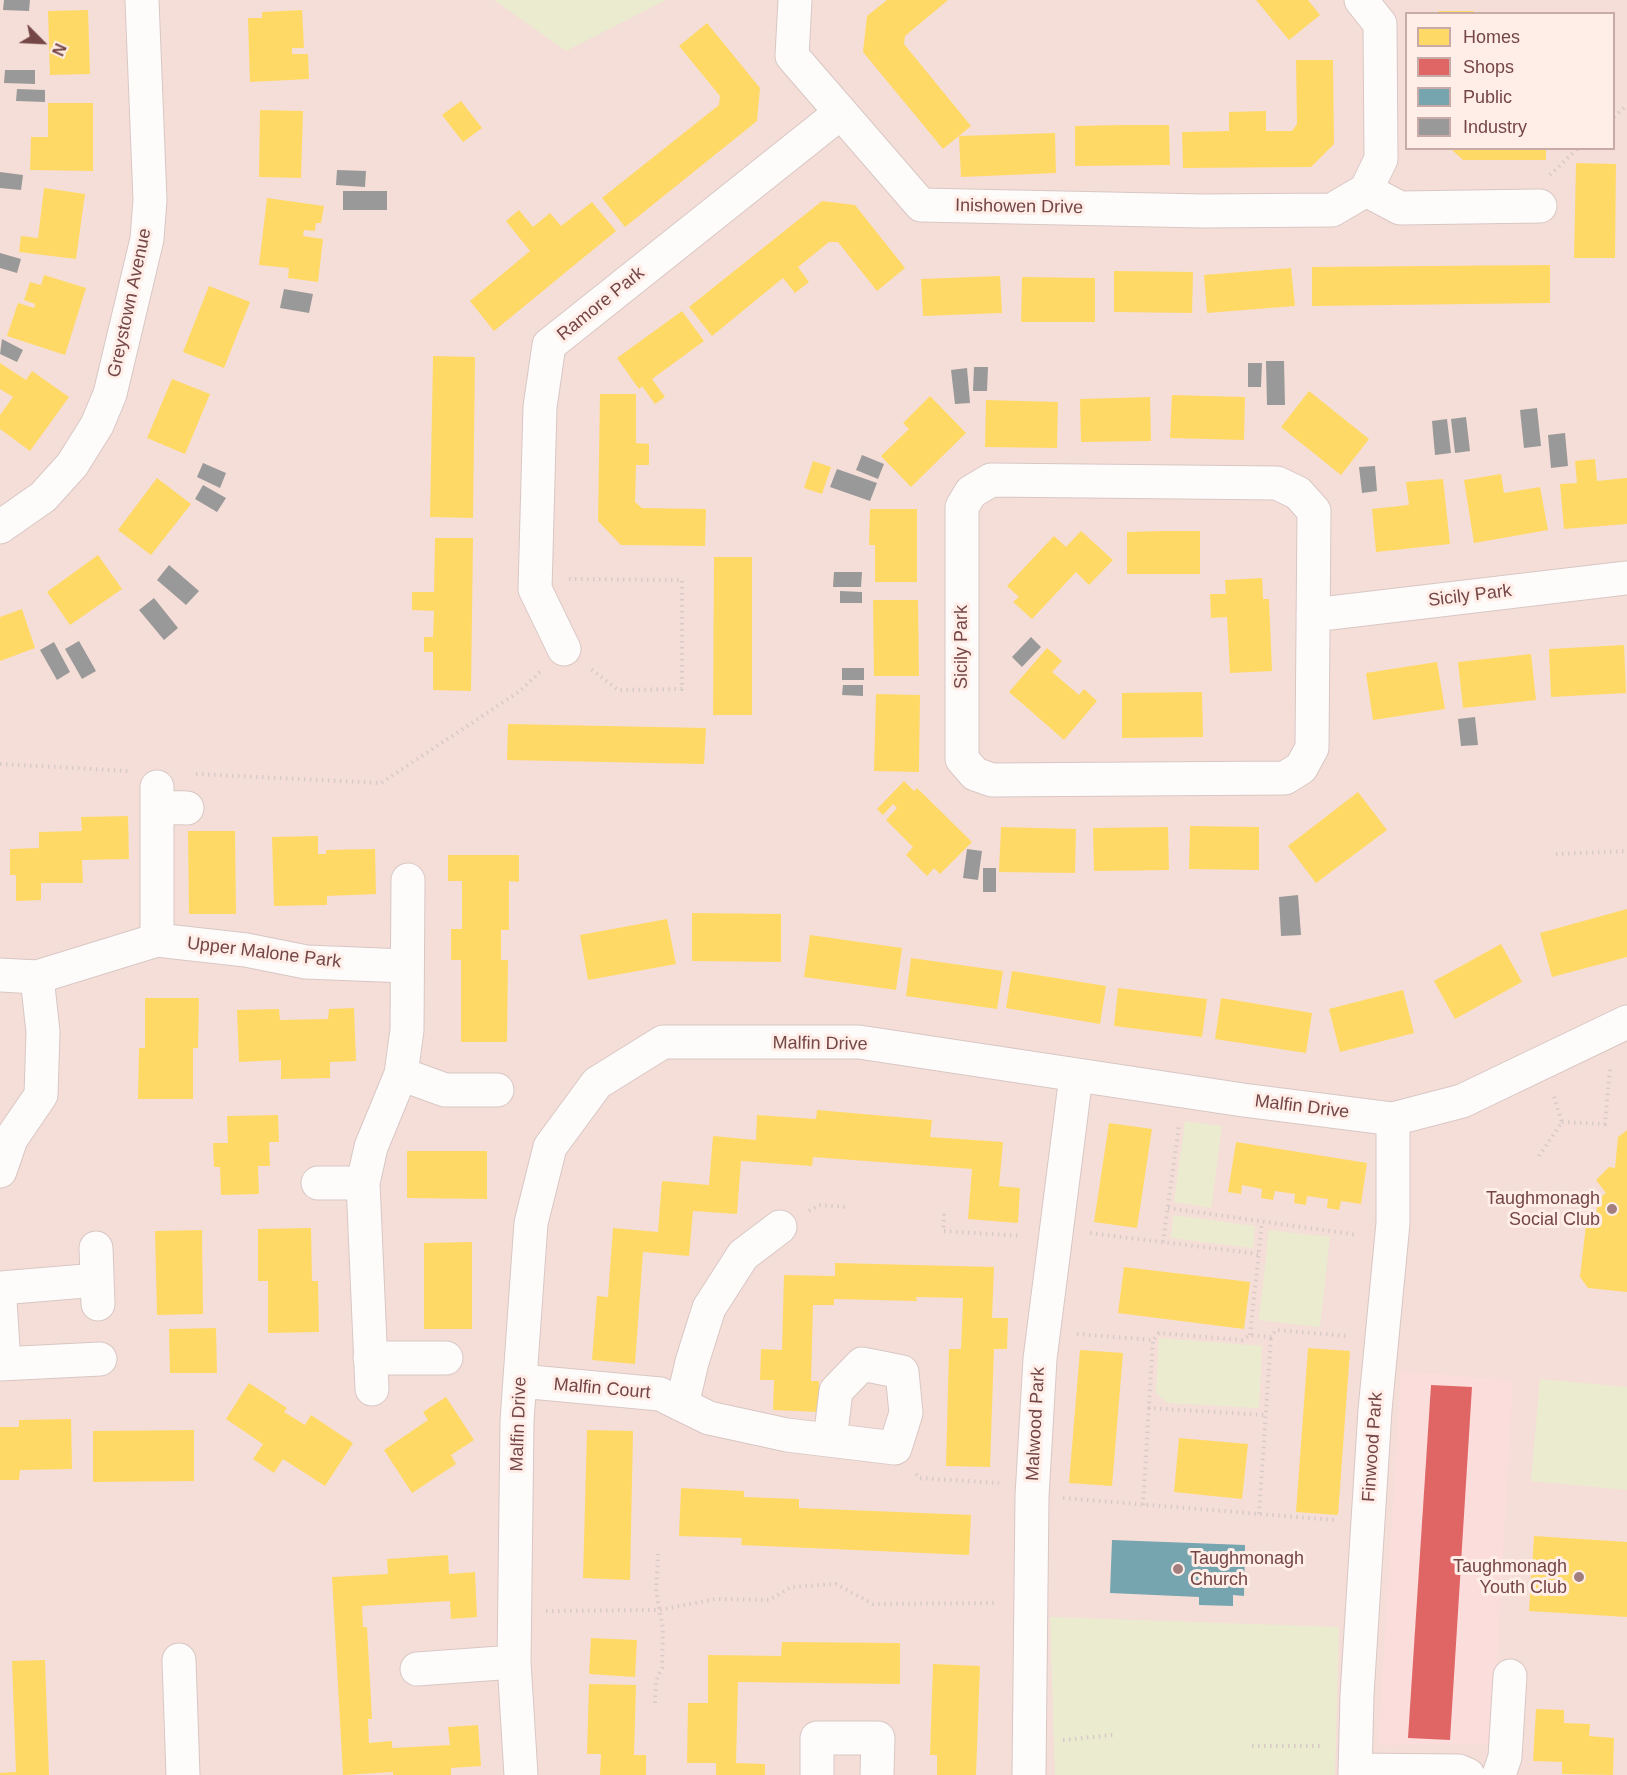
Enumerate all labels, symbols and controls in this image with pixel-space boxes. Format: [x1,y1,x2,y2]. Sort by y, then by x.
north arrow [12,12,72,72]
legend [1405,12,1615,150]
text: Homes [1463,27,1520,47]
text: N [49,41,69,58]
text: Shops [1463,57,1514,77]
text: Public [1463,87,1512,107]
text: Industry [1463,117,1527,137]
street label: Inishowen Drive [955,195,1083,219]
street label: Greystown Avenue [104,227,156,379]
street label: Ramore Park [553,262,649,346]
street label: Sicily Park [1427,580,1513,612]
street label: Sicily Park [951,605,973,689]
street label: Upper Malone Park [186,933,342,973]
street label: Malfin Drive [772,1032,868,1056]
street label: Malfin Drive [1254,1090,1350,1124]
place label: Taughmonagh Social Club [1486,1188,1600,1230]
marker: Taughmonagh Social Club [1605,1202,1619,1216]
street label: Malwood Park [1022,1366,1050,1482]
street label: Malfin Court [553,1374,651,1404]
street label: Malfin Drive [507,1376,531,1472]
street label: Finwood Park [1358,1391,1388,1503]
place label: Taughmonagh Church [1190,1548,1304,1590]
place label: Taughmonagh Youth Club [1453,1556,1567,1598]
marker: Taughmonagh Church [1171,1562,1185,1576]
marker: Taughmonagh Youth Club [1572,1570,1586,1584]

